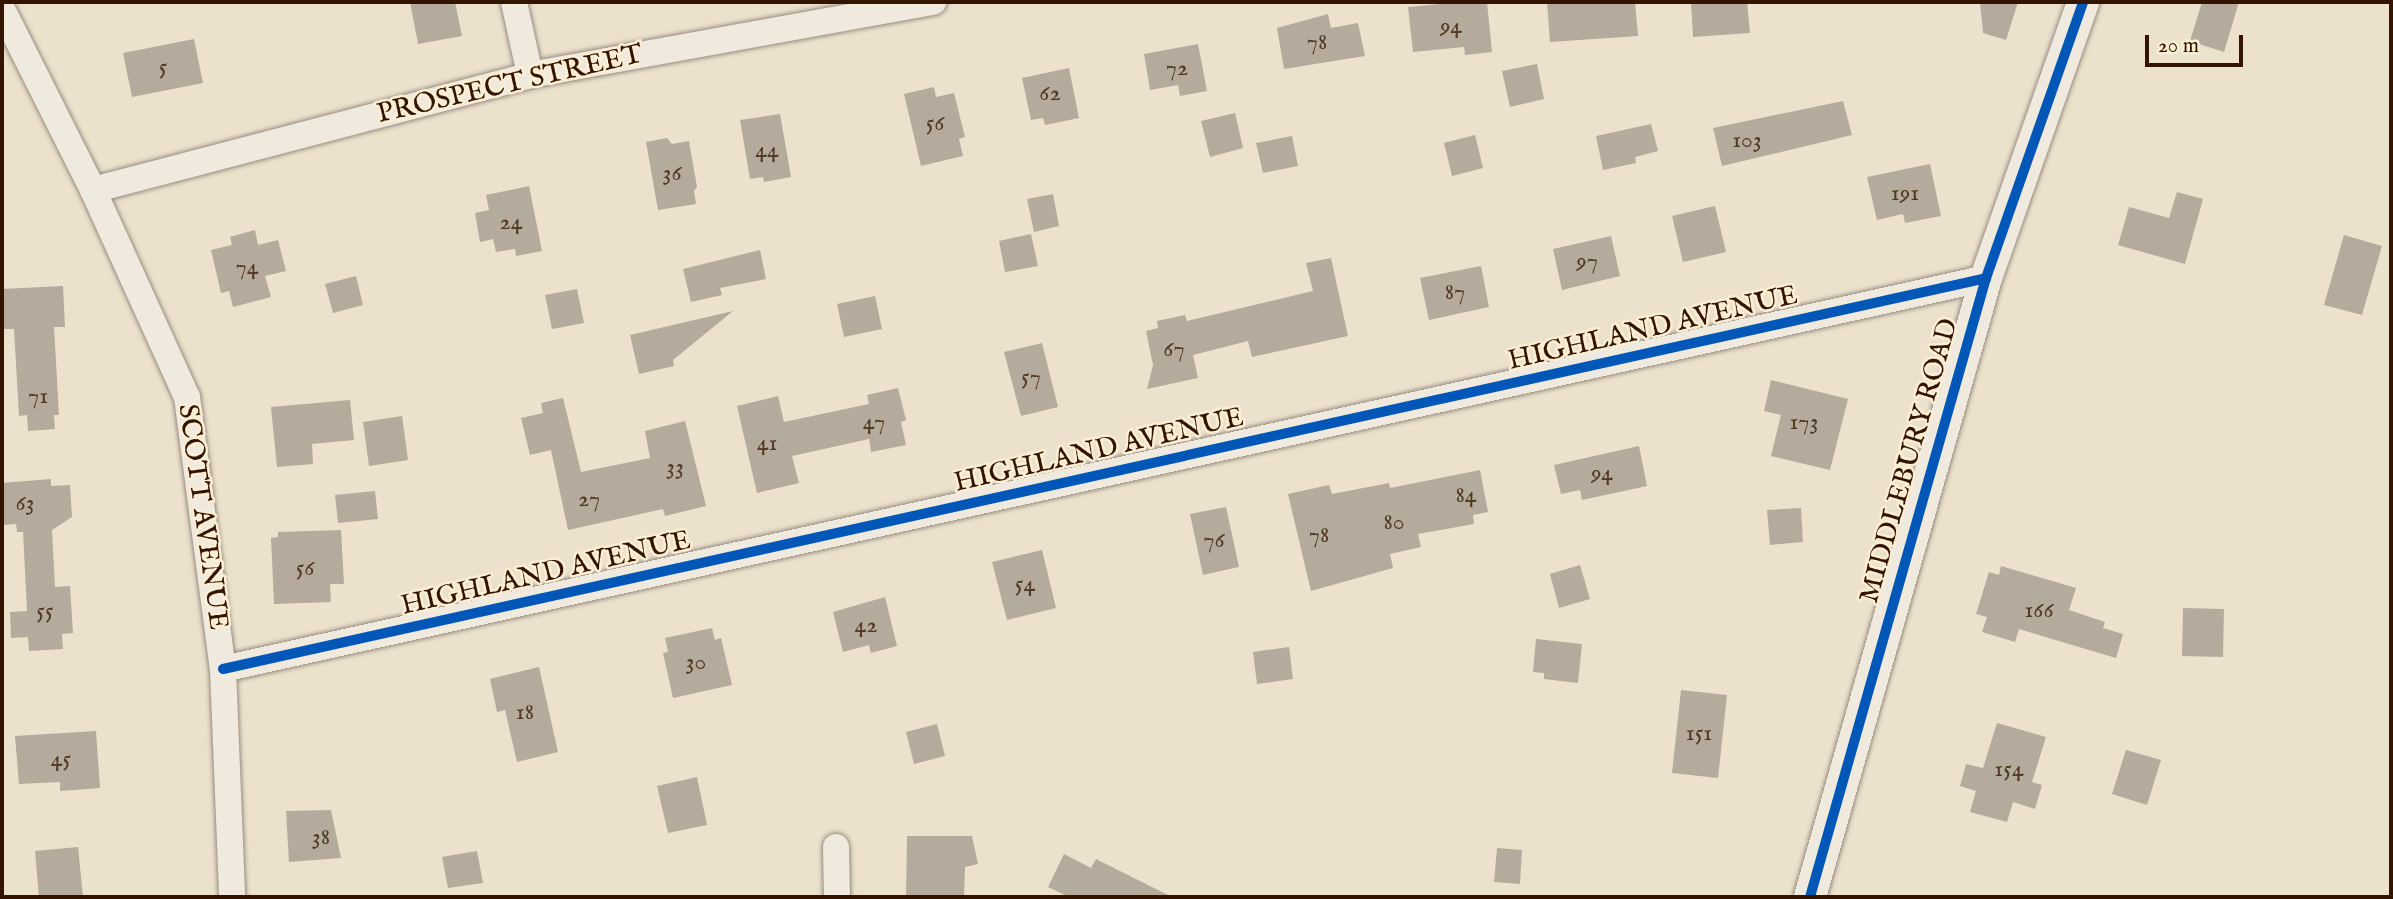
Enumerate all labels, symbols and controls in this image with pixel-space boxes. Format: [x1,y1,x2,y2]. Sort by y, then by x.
house number: 94 [1440,13,1462,41]
scale bar [2148,21,2246,65]
house number: 78 [1307,29,1327,57]
text: 20 m [2158,33,2199,60]
street label: PROSPECT STREET [374,38,646,132]
house number: 5 [159,54,167,82]
house number: 72 [1166,55,1188,83]
house number: 62 [1039,80,1061,108]
house number: 56 [926,110,944,138]
house number: 103 [1732,127,1762,155]
house number: 44 [755,137,779,165]
house number: 36 [662,160,682,188]
house number: 191 [1891,180,1919,208]
house number: 24 [499,209,523,237]
house number: 97 [1576,248,1598,276]
house number: 74 [236,254,258,282]
house number: 87 [1445,279,1465,307]
street label: HIGHLAND AVENUE [1505,279,1801,379]
street label: MIDDLEBURY ROAD [1853,315,1967,607]
house number: 67 [1163,336,1185,364]
house number: 57 [1021,364,1041,392]
house number: 71 [28,383,48,411]
street label: HIGHLAND AVENUE [951,401,1247,501]
street label: SCOTT AVENUE [170,402,234,632]
house number: 47 [863,409,885,437]
house number: 173 [1789,409,1819,437]
house number: 41 [757,430,777,458]
house number: 33 [666,454,684,482]
house number: 94 [1591,460,1613,488]
house number: 84 [1455,482,1477,510]
house number: 27 [578,486,600,514]
house number: 63 [15,490,35,518]
house number: 80 [1383,509,1405,537]
house number: 78 [1309,522,1329,550]
street label: HIGHLAND AVENUE [398,524,694,624]
house number: 76 [1203,527,1225,555]
house number: 56 [296,555,314,583]
house number: 54 [1015,571,1035,599]
house number: 166 [2024,597,2054,625]
house number: 55 [36,598,54,626]
house number: 42 [854,612,878,640]
house number: 30 [686,649,706,677]
house number: 18 [516,699,534,727]
house number: 151 [1686,720,1712,748]
house number: 45 [51,746,71,774]
house number: 154 [1994,756,2024,784]
house number: 38 [312,824,330,852]

